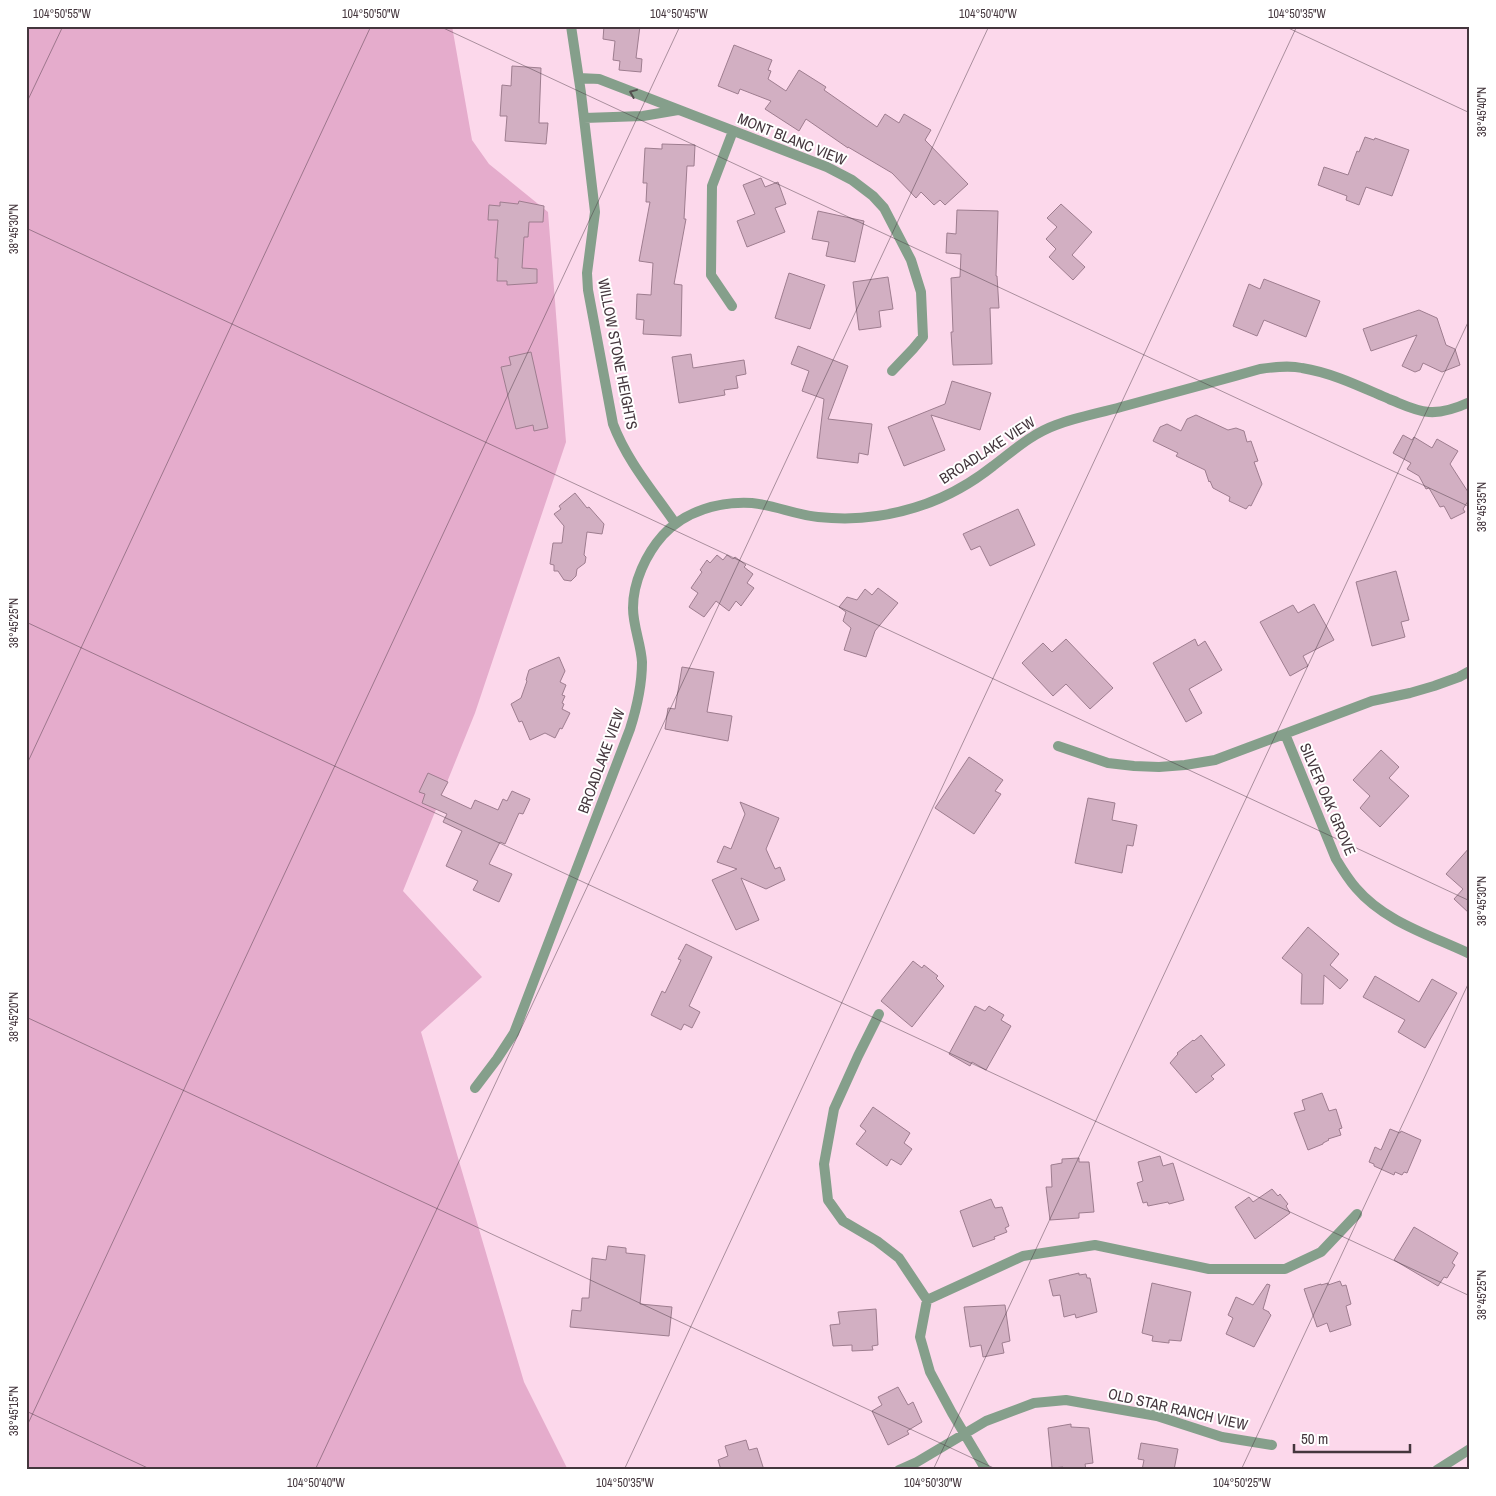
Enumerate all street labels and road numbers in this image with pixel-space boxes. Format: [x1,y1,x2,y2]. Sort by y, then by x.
street label: MONT BLANC VIEW [735,108,850,170]
street label: WILLOW STONE HEIGHTS [593,277,643,431]
street label: BROADLAKE VIEW [935,411,1039,489]
street label: BROADLAKE VIEW [572,705,630,816]
street label: SILVER OAK GROVE [1295,740,1361,858]
street label: OLD STAR RANCH VIEW [1106,1383,1250,1435]

